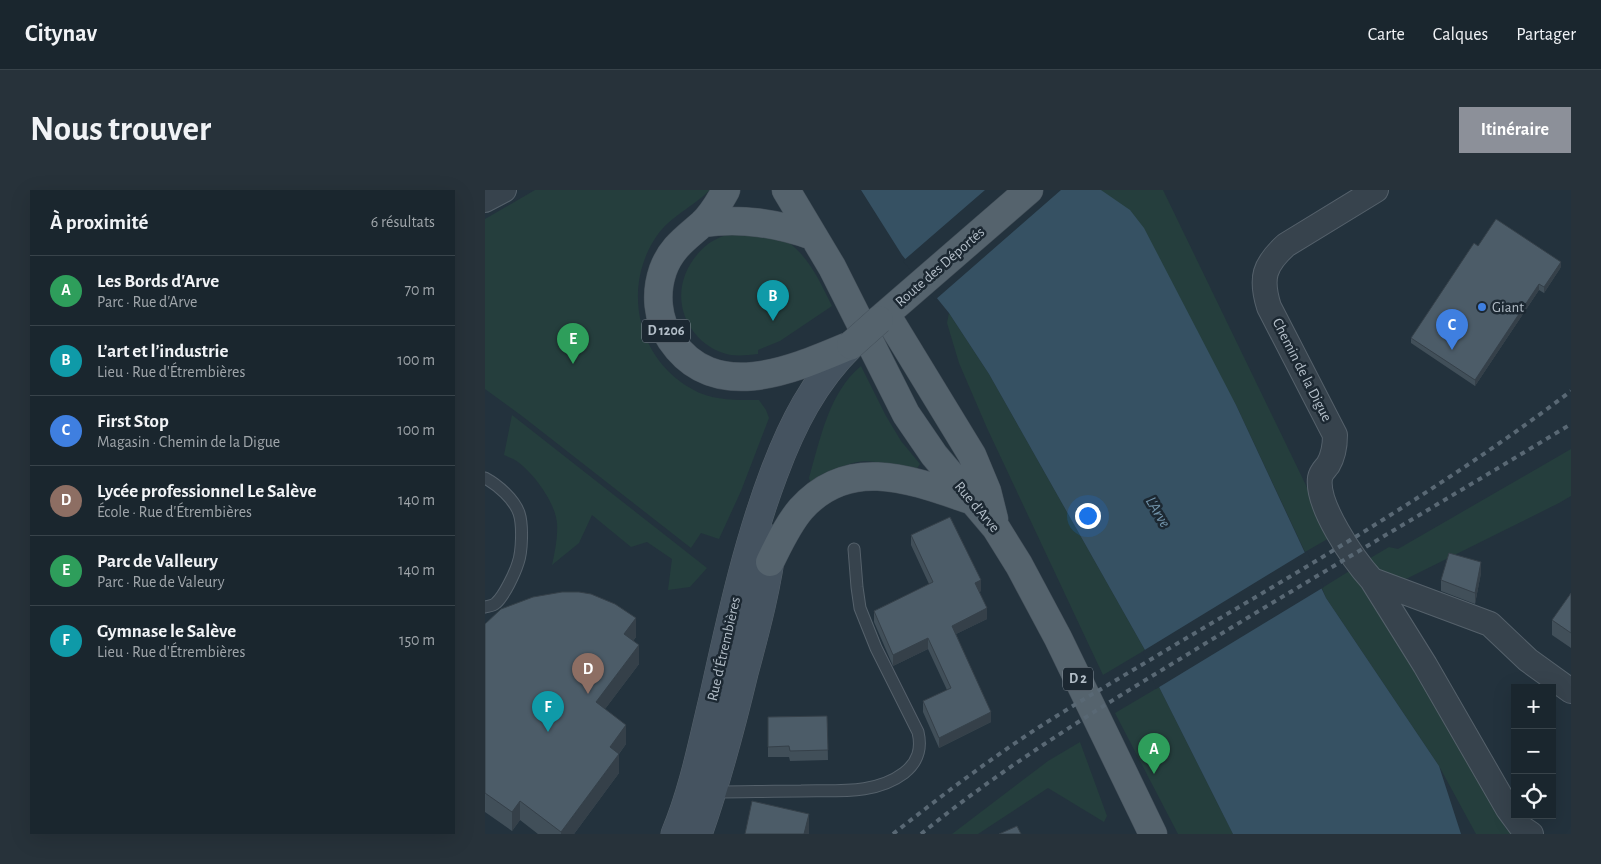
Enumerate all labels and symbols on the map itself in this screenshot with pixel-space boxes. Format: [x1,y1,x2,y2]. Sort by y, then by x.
street label: Route des Déportés [893,224,987,310]
pin: B [757,280,789,321]
place label: Giant [1492,300,1524,315]
marker: Giant [1476,301,1488,313]
pin: C [1436,309,1468,350]
street label: Chemin de la Digue [1269,316,1335,424]
road number: D 1206 [642,320,690,342]
pin: E [557,323,589,364]
street label: Rue d'Arve [952,479,1002,535]
water label: L'Arve [1143,494,1173,530]
your location [1075,503,1101,529]
street label: Rue d'Étrembières [703,595,743,702]
pin: D [572,653,604,694]
road number: D 2 [1063,668,1093,690]
pin: F [532,691,564,732]
pin: A [1138,733,1170,774]

